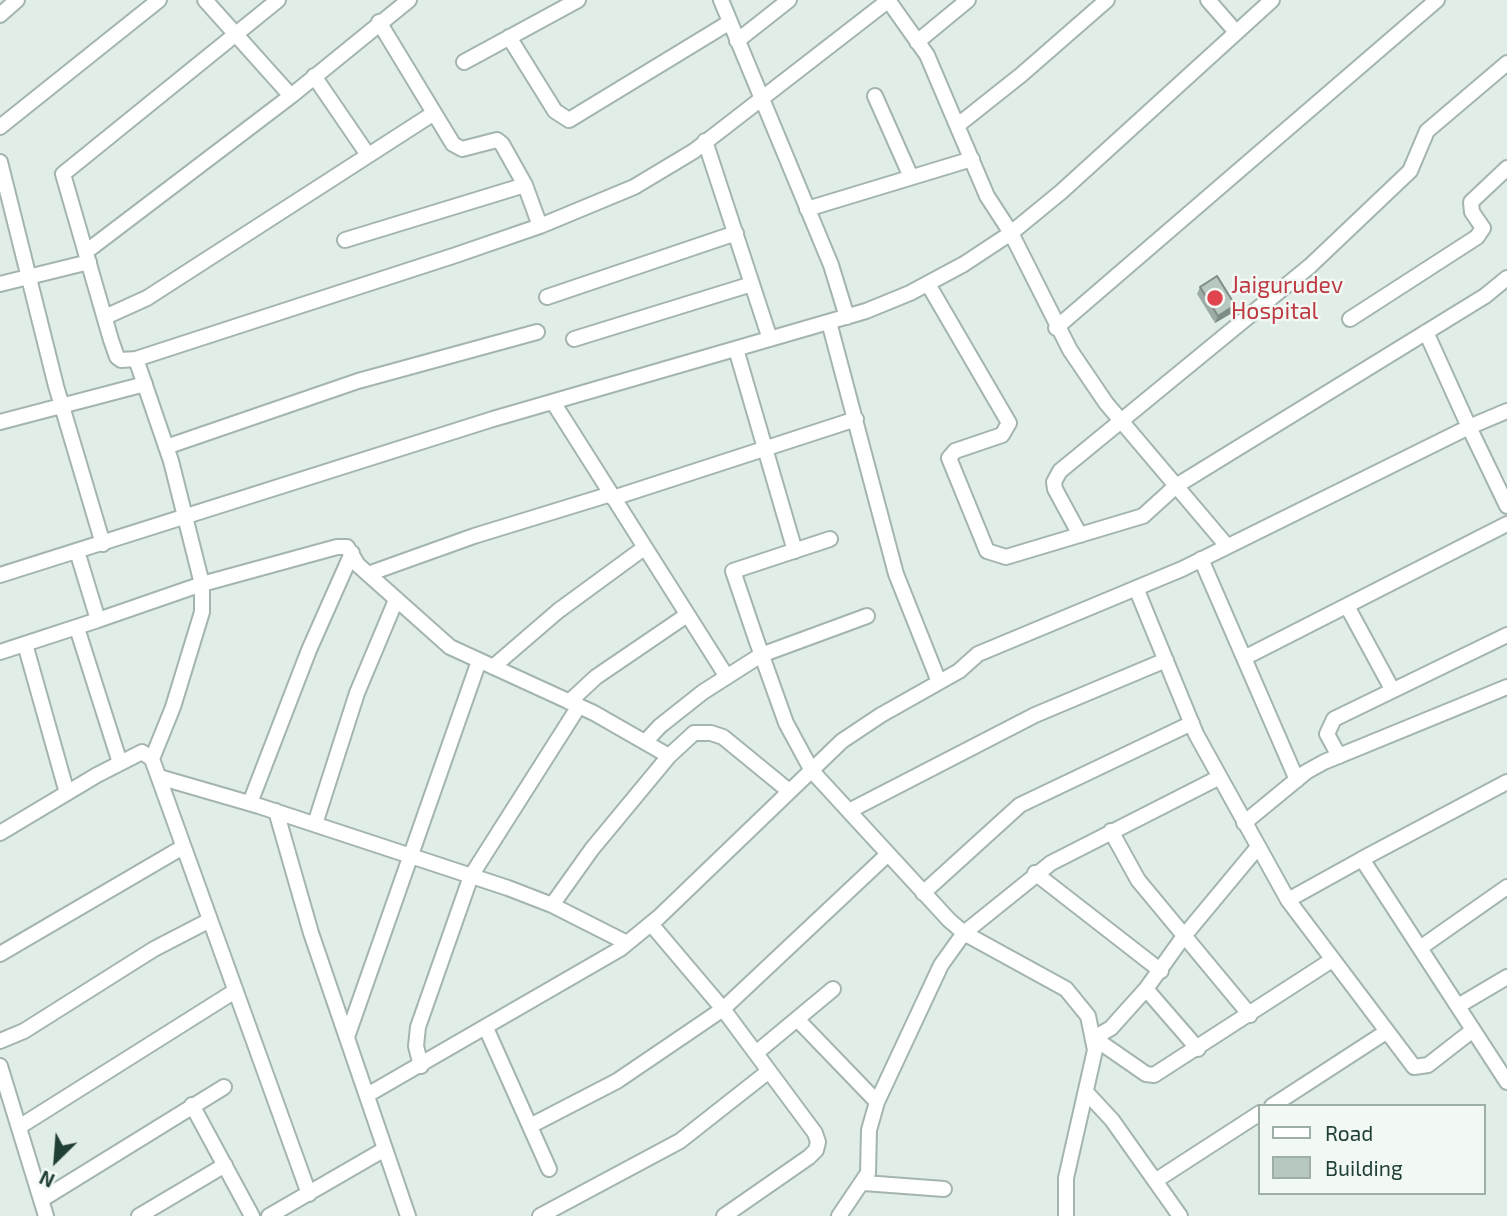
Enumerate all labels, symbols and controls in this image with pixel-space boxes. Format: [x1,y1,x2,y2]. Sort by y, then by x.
place label: Jaigurudev Hospital [1231,271,1343,325]
marker: Jaigurudev Hospital [1205,288,1225,308]
legend [1258,1104,1486,1195]
text: Road [1325,1120,1373,1145]
north arrow [21,1125,91,1195]
text: Building [1325,1155,1403,1180]
text: N [36,1166,58,1193]

